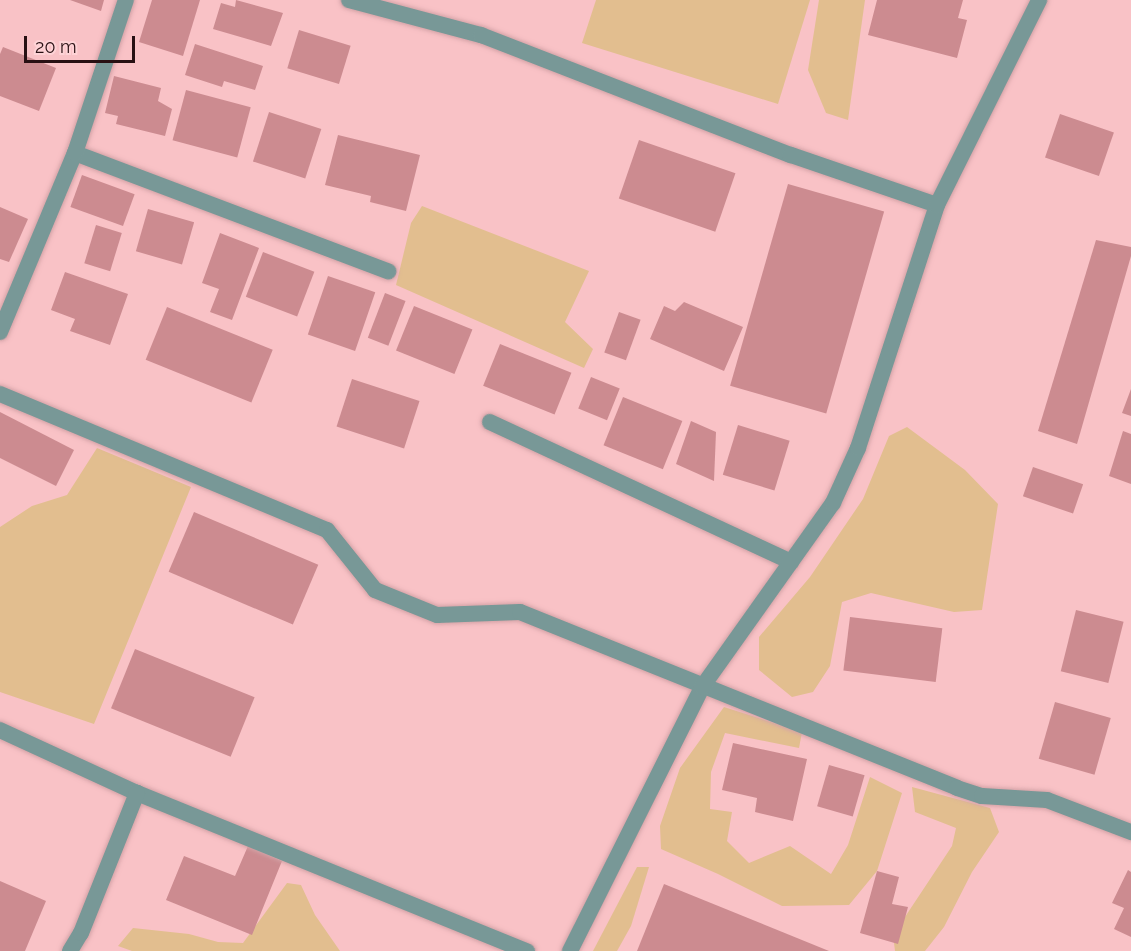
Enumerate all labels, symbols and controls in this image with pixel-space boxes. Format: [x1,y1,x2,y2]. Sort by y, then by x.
scale bar [27,24,138,62]
text: 20 m [35,36,77,57]

